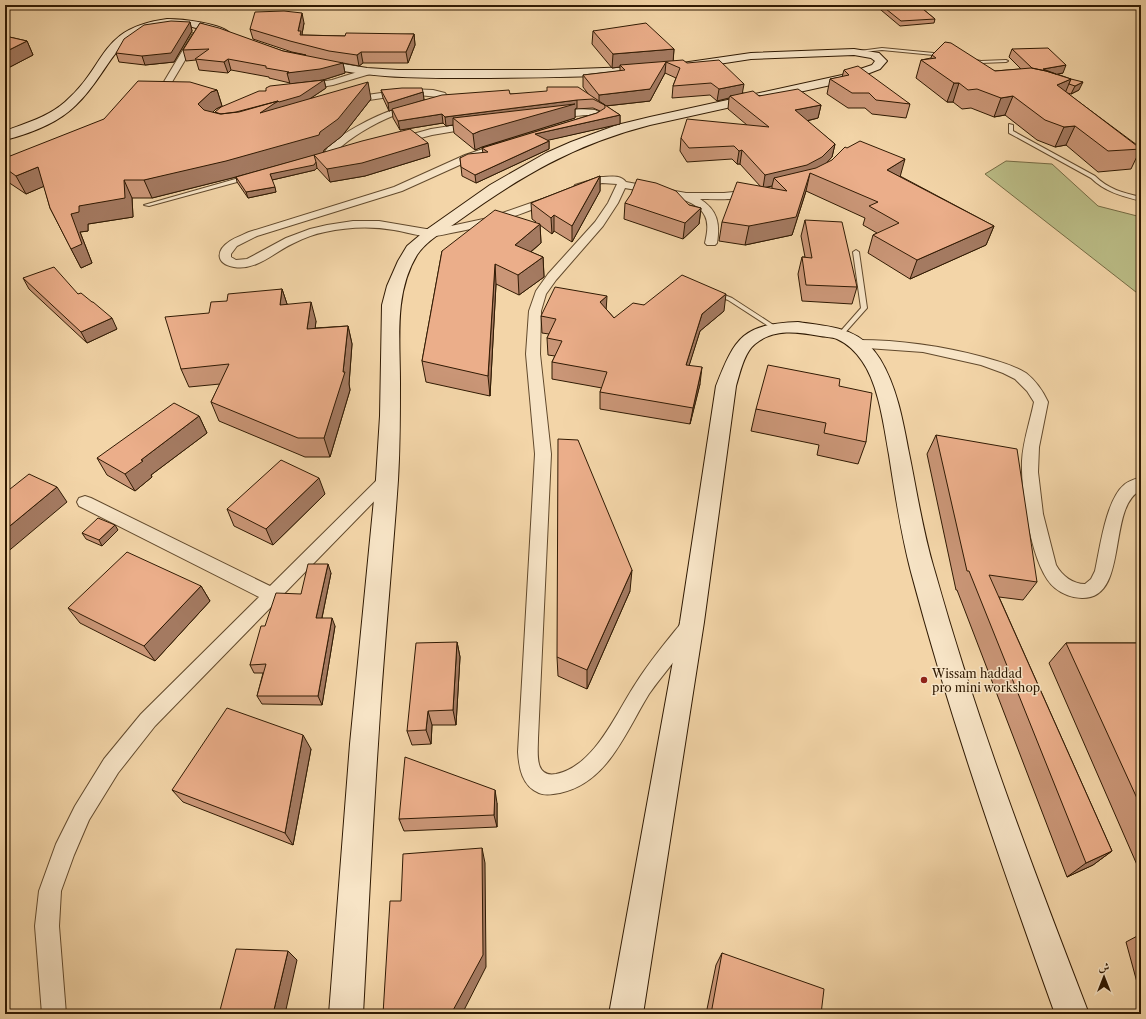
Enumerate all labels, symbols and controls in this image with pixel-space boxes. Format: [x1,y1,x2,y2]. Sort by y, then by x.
place label: Wissam haddad pro mini workshop [931,666,1040,695]
marker: Wissam haddad pro mini workshop [919,675,929,685]
north arrow [1084,957,1124,997]
text: ش [1099,960,1110,974]

